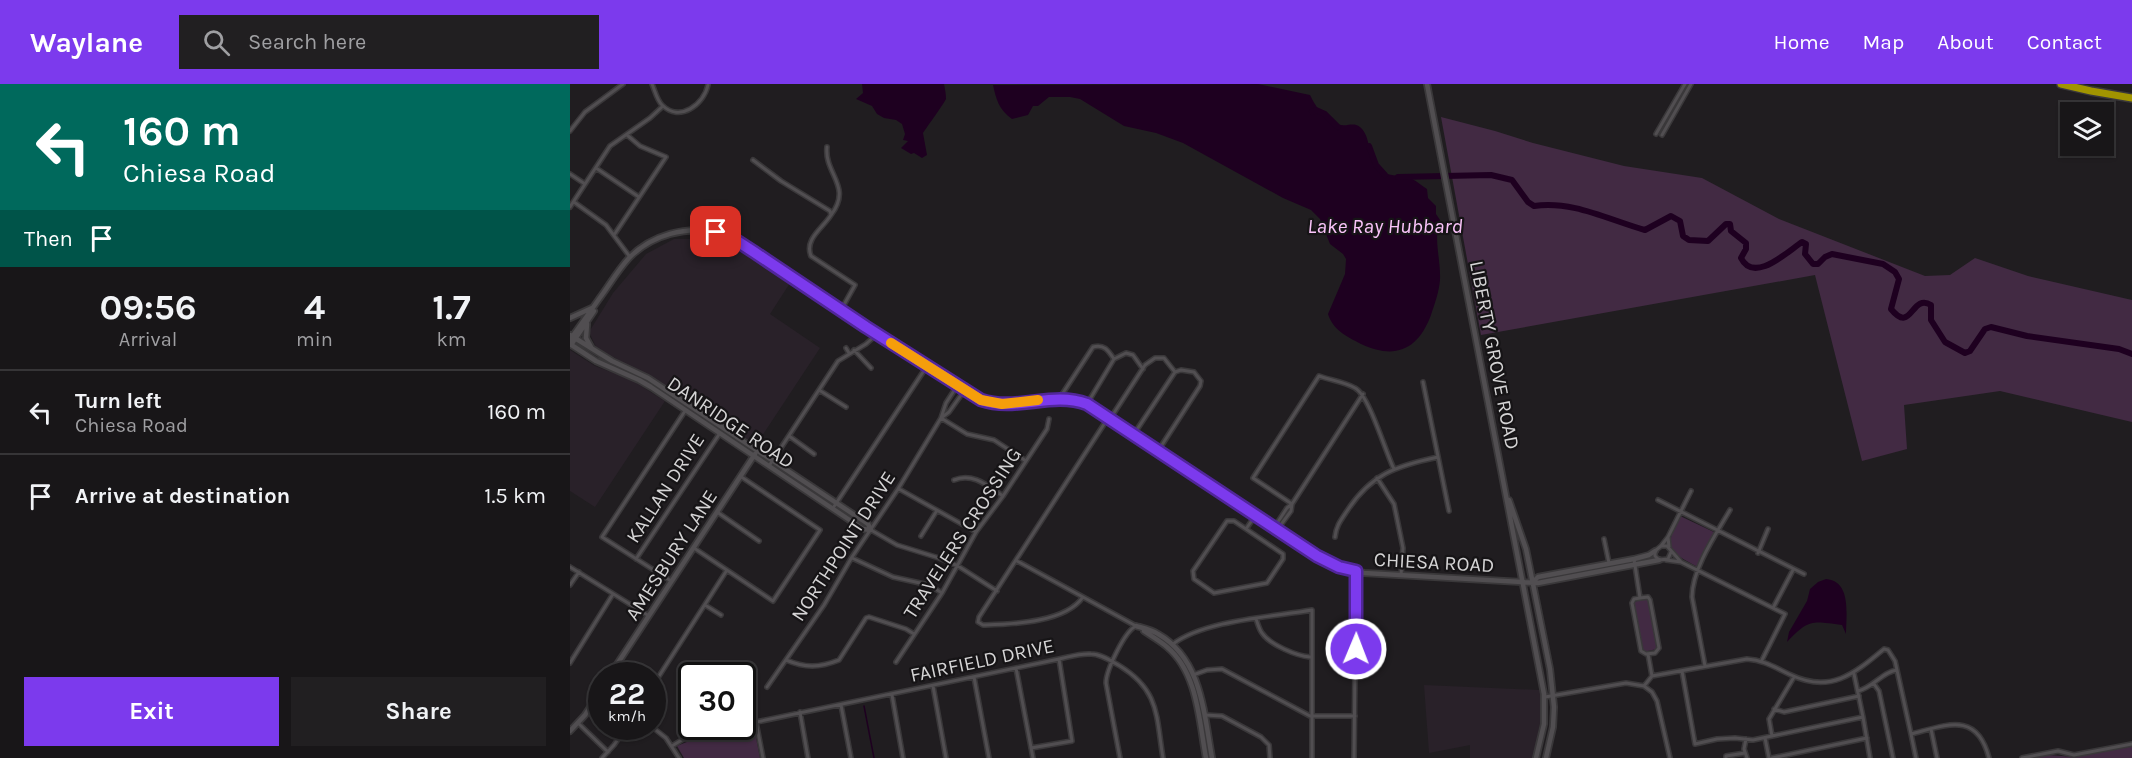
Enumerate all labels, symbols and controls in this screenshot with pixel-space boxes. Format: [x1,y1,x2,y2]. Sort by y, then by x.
search box [179,15,599,69]
text: Waylane [30,26,143,59]
icon: search [200,26,233,59]
text: Search here [248,29,366,55]
text: Home [1774,30,1830,54]
text: Map [1863,30,1904,54]
text: About [1937,30,1994,54]
text: Contact [2027,30,2102,54]
map controls [2060,102,2114,156]
button: layers [2060,102,2114,156]
text: 160 m [123,106,241,156]
icon: left [24,108,102,186]
text: Chiesa Road [123,157,275,189]
pin [690,206,741,257]
water label: Lake Ray Hubbard [1307,214,1463,238]
icon: arrive [699,215,732,248]
icon: arrive [85,222,118,255]
text: Then [24,226,73,252]
street label: LIBERTY GROVE ROAD [1465,259,1524,451]
text: 09:56 [99,286,197,328]
text: 4 [304,286,325,328]
text: 1.7 [432,286,471,328]
text: Arrival [119,328,177,351]
text: min [296,328,333,351]
text: km [436,328,466,351]
street label: DANRIDGE ROAD [663,371,799,473]
text: Turn left [75,388,162,414]
icon: left [24,396,57,429]
text: 160 m [487,399,546,425]
text: Chiesa Road [75,414,188,437]
street label: KALLAN DRIVE [622,429,709,547]
street label: TRAVELERS CROSSING [899,444,1026,623]
street label: NORTHPOINT DRIVE [786,467,900,625]
icon: arrive [24,480,57,513]
text: Arrive at destination [75,483,290,509]
text: 1.5 km [484,483,546,509]
street label: AMESBURY LANE [621,486,722,625]
street label: CHIESA ROAD [1373,548,1495,577]
position arrow [1324,617,1388,681]
street label: FAIRFIELD DRIVE [908,634,1056,687]
speed limit sign: 30 [678,662,756,740]
text: 22 [609,676,645,712]
button: Exit [24,677,279,746]
button: Share [291,677,546,746]
text: km/h [608,707,646,725]

